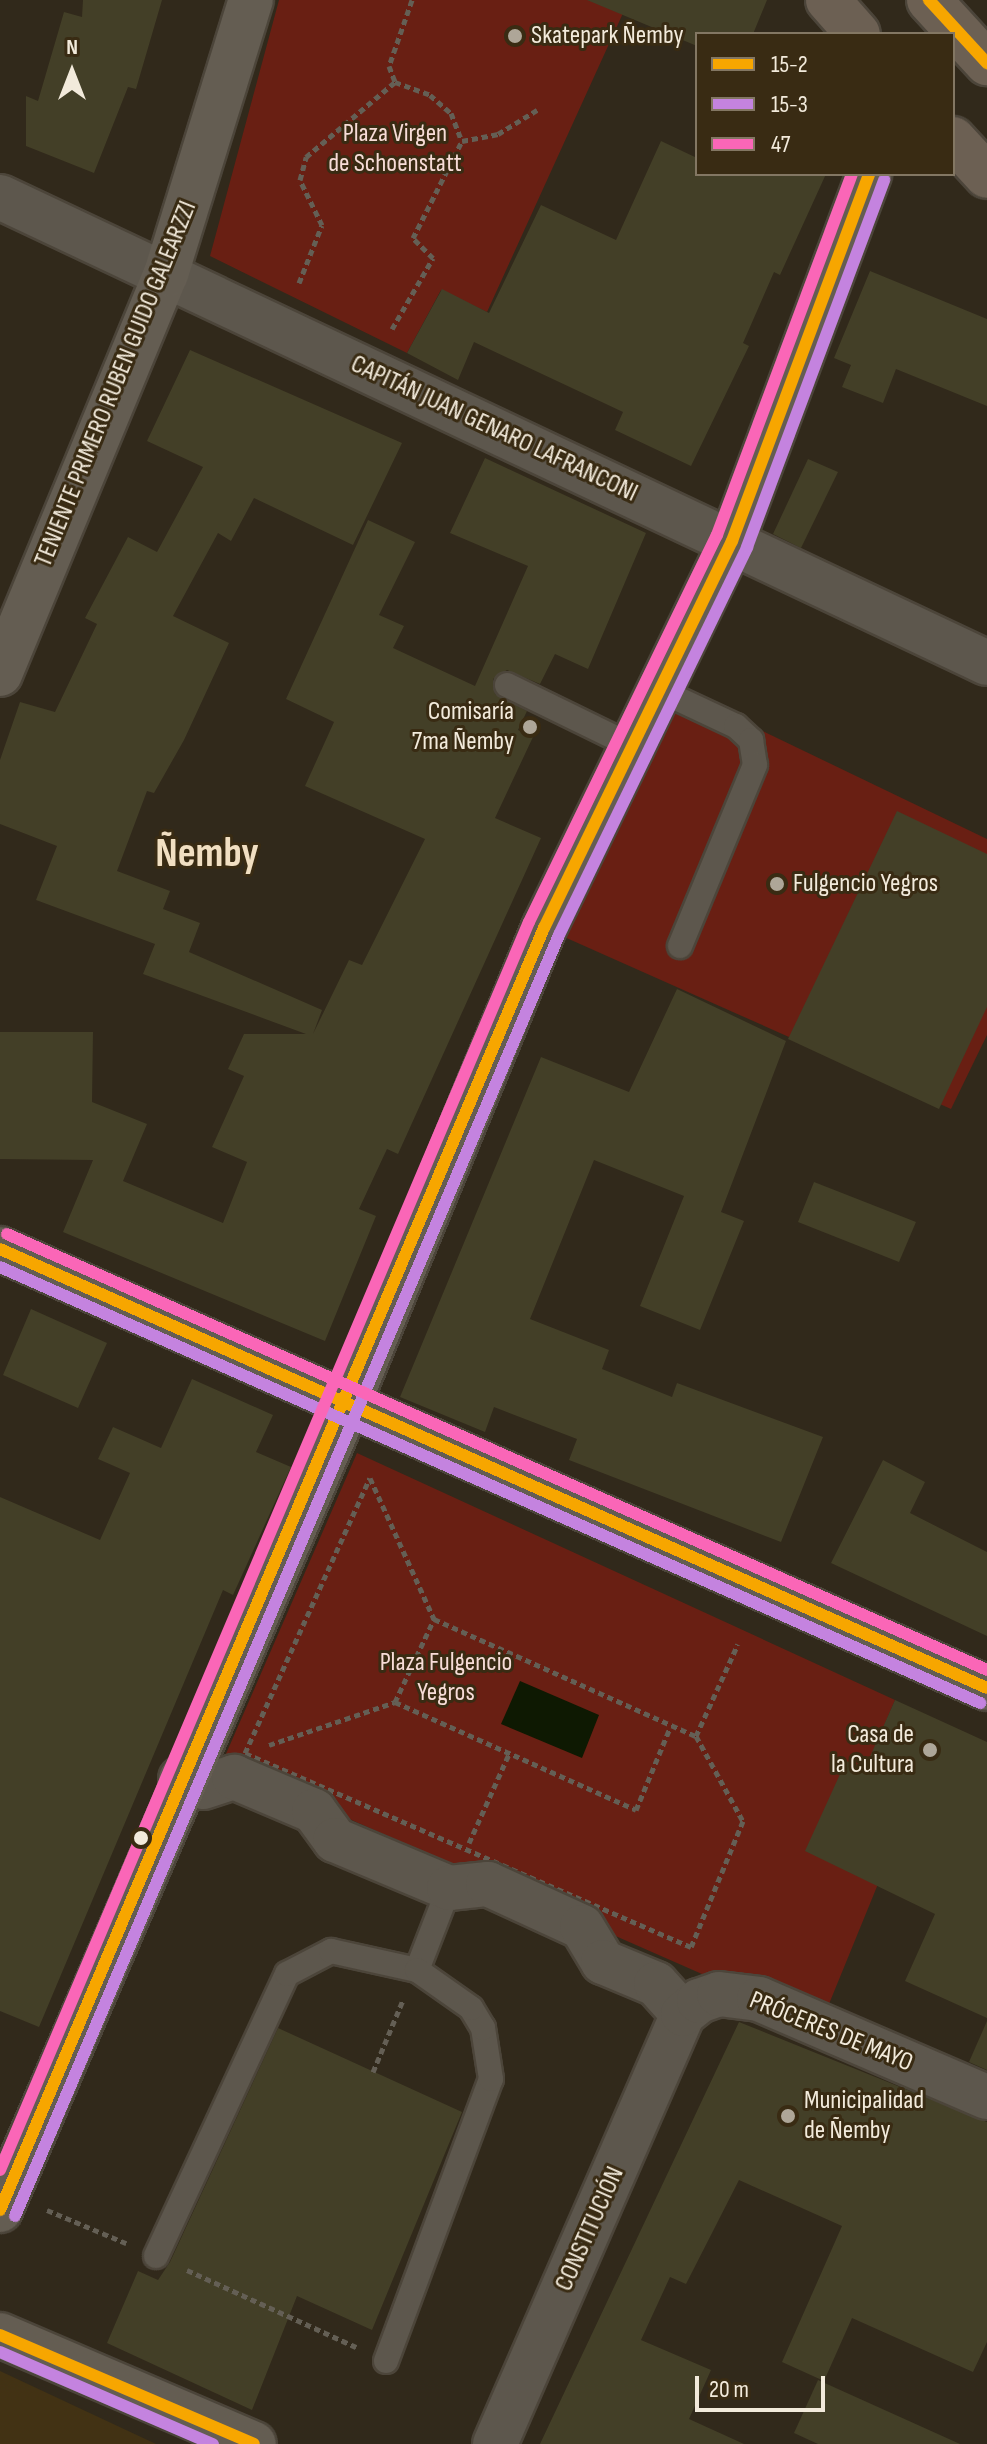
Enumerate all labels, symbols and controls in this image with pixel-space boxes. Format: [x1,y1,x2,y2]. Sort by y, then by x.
place label: Skatepark Ñemby [531,20,684,52]
marker: Skatepark Ñemby [506,27,524,45]
north arrow [32,32,112,112]
legend [695,32,955,176]
text: N [66,34,78,61]
text: 15-2 [771,50,808,79]
text: 15-3 [771,90,808,119]
park label: Plaza Virgen de Schoenstatt [328,118,462,180]
text: 47 [771,130,790,159]
street label: TENIENTE PRIMERO RUBEN GUIDO GALEARZZI [28,197,204,571]
street label: CAPITÁN JUAN GENARO LAFRANCONI [346,349,642,509]
place label: Comisaría 7ma Ñemby [412,696,514,758]
marker: Comisaría 7ma Ñemby [521,718,539,736]
district label: Ñemby [155,829,259,879]
place label: Fulgencio Yegros [793,868,938,900]
marker: Fulgencio Yegros [768,875,786,893]
park label: Plaza Fulgencio Yegros [380,1647,512,1708]
place label: Casa de la Cultura [831,1719,914,1780]
marker: Casa de la Cultura [921,1741,939,1759]
unlabelled marker [133,1830,149,1846]
street label: PRÓCERES DE MAYO [745,1985,917,2079]
place label: Municipalidad de Ñemby [804,2085,924,2146]
marker: Municipalidad de Ñemby [779,2107,797,2125]
street label: CONSTITUCIÓN [549,2162,631,2296]
scale bar [699,2360,829,2410]
text: 20 m [709,2375,749,2404]

